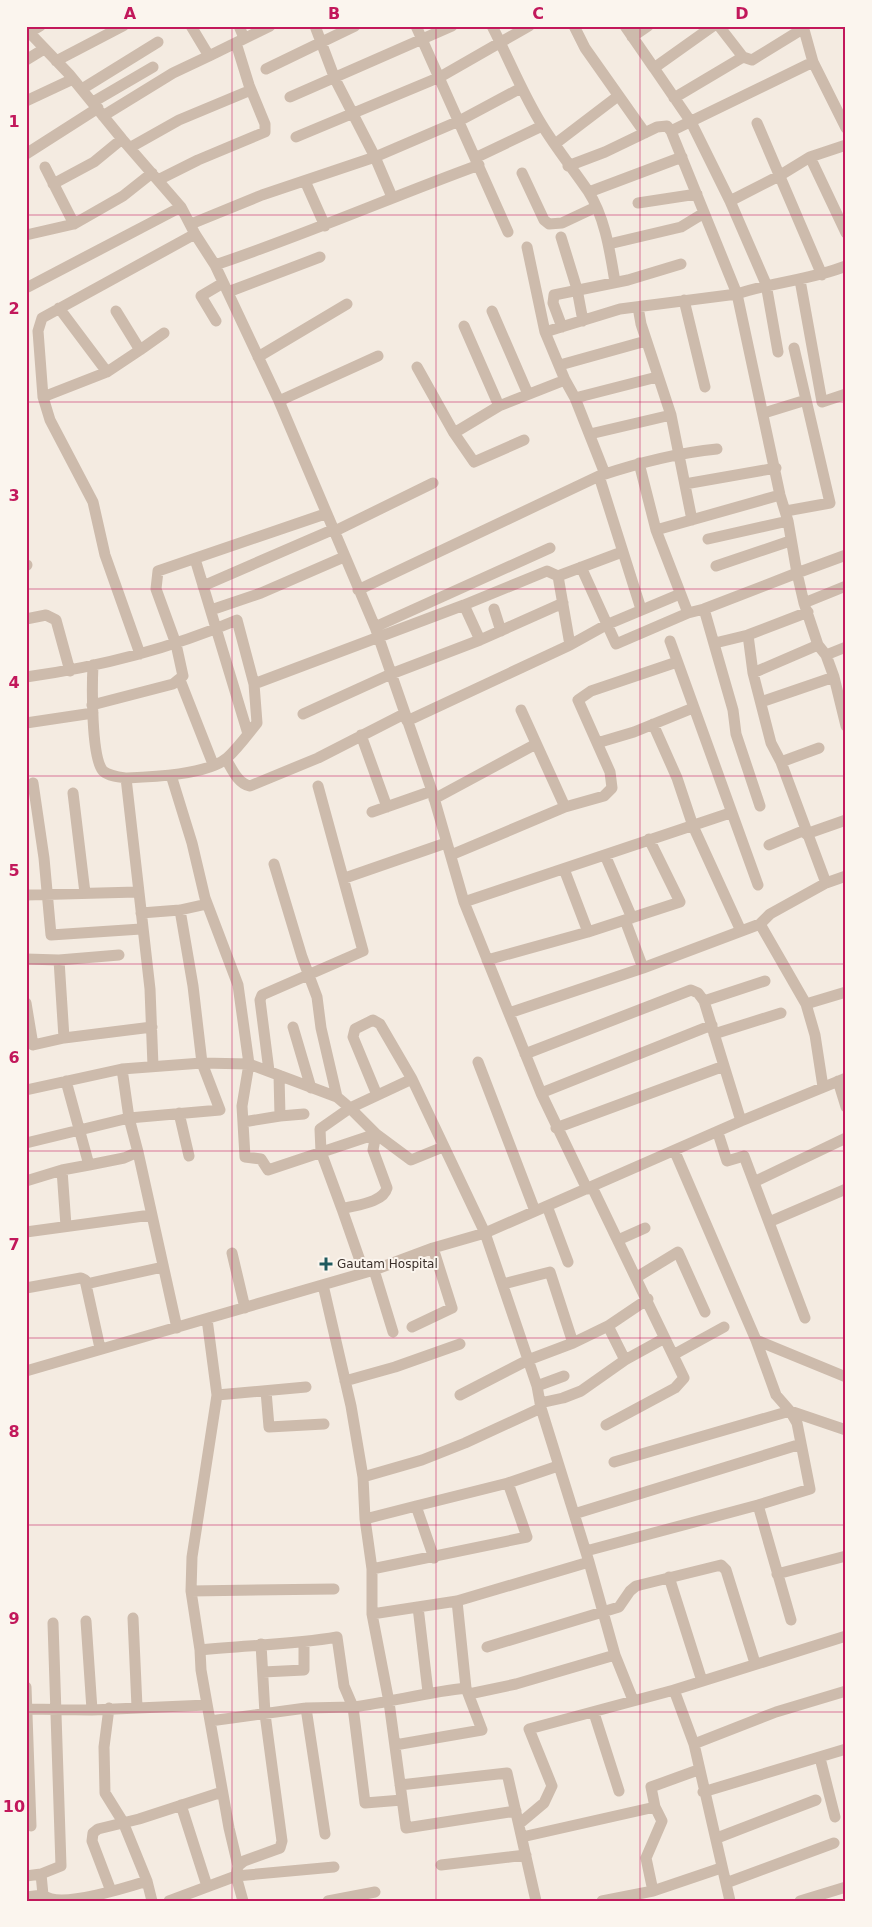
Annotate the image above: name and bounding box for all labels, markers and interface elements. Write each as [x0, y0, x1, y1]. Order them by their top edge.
text: A [124, 4, 137, 23]
text: B [328, 4, 340, 23]
text: C [532, 4, 544, 23]
text: D [735, 4, 749, 23]
text: 1 [8, 112, 20, 131]
text: 2 [8, 299, 20, 318]
text: 3 [8, 486, 20, 505]
text: 4 [8, 673, 20, 692]
text: 5 [8, 861, 20, 880]
text: 6 [8, 1048, 20, 1067]
text: 7 [8, 1235, 20, 1254]
marker: Gautam Hospital [319, 1257, 333, 1271]
place label: Gautam Hospital [337, 1257, 438, 1271]
text: 8 [8, 1422, 20, 1441]
text: 9 [8, 1609, 20, 1628]
text: 10 [3, 1797, 25, 1816]

